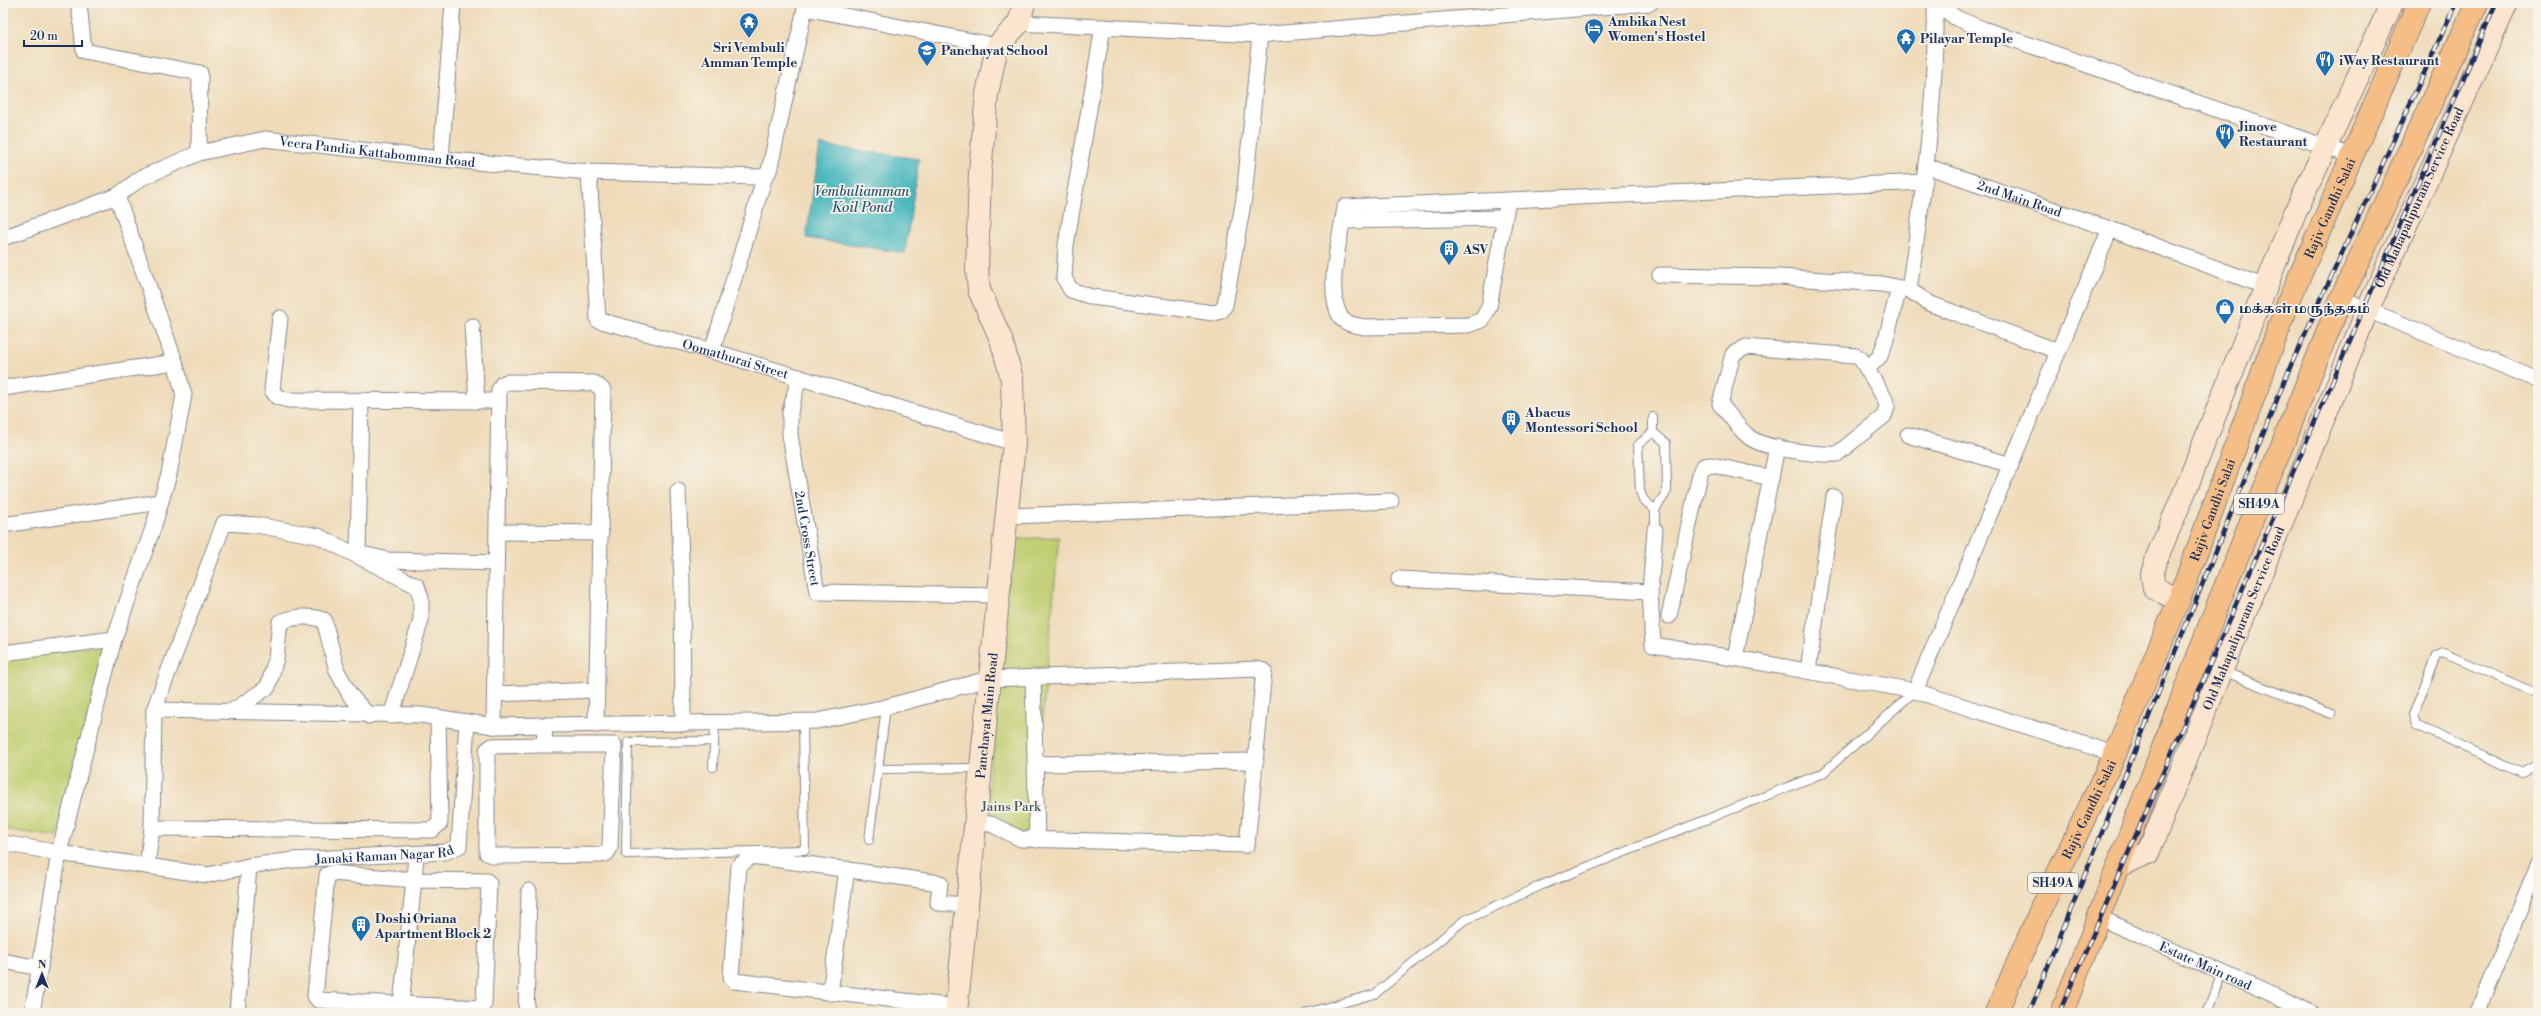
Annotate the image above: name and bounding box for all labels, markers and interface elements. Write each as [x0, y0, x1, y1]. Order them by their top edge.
temple icon: Sri Vembuli Amman Temple [738, 11, 760, 39]
place label: Ambika Nest Women's Hostel [1607, 14, 1706, 45]
hotel icon: Ambika Nest Women's Hostel [1583, 17, 1605, 45]
scale bar [24, 22, 82, 48]
temple icon: Pilayar Temple [1895, 27, 1917, 55]
text: 20 m [30, 29, 58, 44]
place label: Pilayar Temple [1920, 31, 2013, 47]
school or university icon: Panchayat School [916, 39, 938, 67]
place label: Sri Vembuli Amman Temple [700, 40, 797, 71]
place label: Panchayat School [941, 43, 1049, 59]
restaurant icon: iWay Restaurant [2314, 49, 2336, 77]
place label: iWay Restaurant [2339, 53, 2440, 69]
street label: Old Mahapalipuram Service Road [2371, 104, 2468, 291]
place label: Jinove Restaurant [2237, 119, 2308, 150]
restaurant icon: Jinove Restaurant [2214, 122, 2236, 150]
street label: Veera Pandia Kattabomman Road [277, 134, 476, 171]
street label: Rajiv Gandhi Salai [2301, 155, 2359, 261]
street label: 2nd Main Road [1975, 177, 2064, 221]
water label: Vembuliamman Koil Pond [815, 183, 910, 217]
building icon: ASV [1438, 238, 1460, 266]
place label: ASV [1462, 242, 1488, 258]
shop icon: மக்கள் மருந்தகம் [2214, 297, 2236, 325]
place label: மக்கள் மருந்தகம் [2239, 301, 2370, 317]
street label: Oomathurai Street [680, 336, 790, 383]
place label: Abacus Montessori School [1524, 405, 1639, 436]
building icon: Abacus Montessori School [1500, 408, 1522, 436]
street label: Rajiv Gandhi Salai [2187, 456, 2239, 564]
street label: 2nd Cross Street [791, 490, 823, 588]
road number: SH49A [2234, 494, 2284, 514]
street label: Old Mahapalipuram Service Road [2200, 524, 2288, 713]
street label: Panchayat Main Road [973, 651, 1002, 779]
street label: Rajiv Gandhi Salai [2059, 757, 2120, 862]
park label: Jains Park [980, 799, 1042, 815]
street label: Janaki Raman Nagar Rd [314, 842, 457, 868]
road number: SH49A [2028, 873, 2078, 893]
place label: Doshi Oriana Apartment Block 2 [374, 911, 491, 942]
building icon: Doshi Oriana Apartment Block 2 [350, 914, 372, 942]
street label: Estate Main road [2157, 939, 2254, 994]
north arrow [22, 954, 62, 994]
text: N [38, 958, 47, 972]

